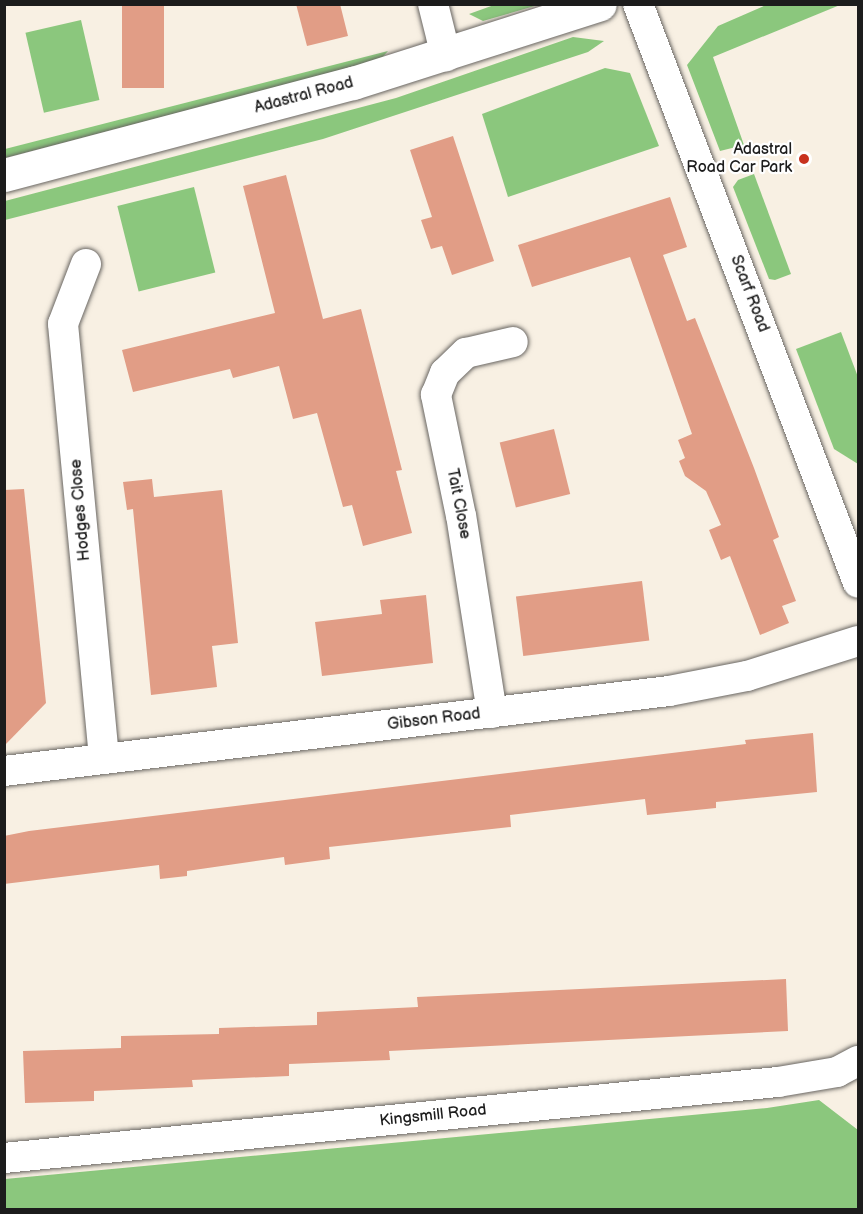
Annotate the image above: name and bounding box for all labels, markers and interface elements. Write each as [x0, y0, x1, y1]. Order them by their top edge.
street label: Adastral Road [252, 74, 356, 118]
place label: Adastral Road Car Park [686, 140, 792, 178]
marker: Adastral Road Car Park [797, 152, 811, 166]
street label: Scarf Road [726, 253, 772, 335]
street label: Hodges Close [67, 458, 95, 562]
street label: Tait Close [442, 467, 474, 541]
street label: Gibson Road [386, 705, 482, 735]
street label: Kingsmill Road [379, 1101, 487, 1131]

